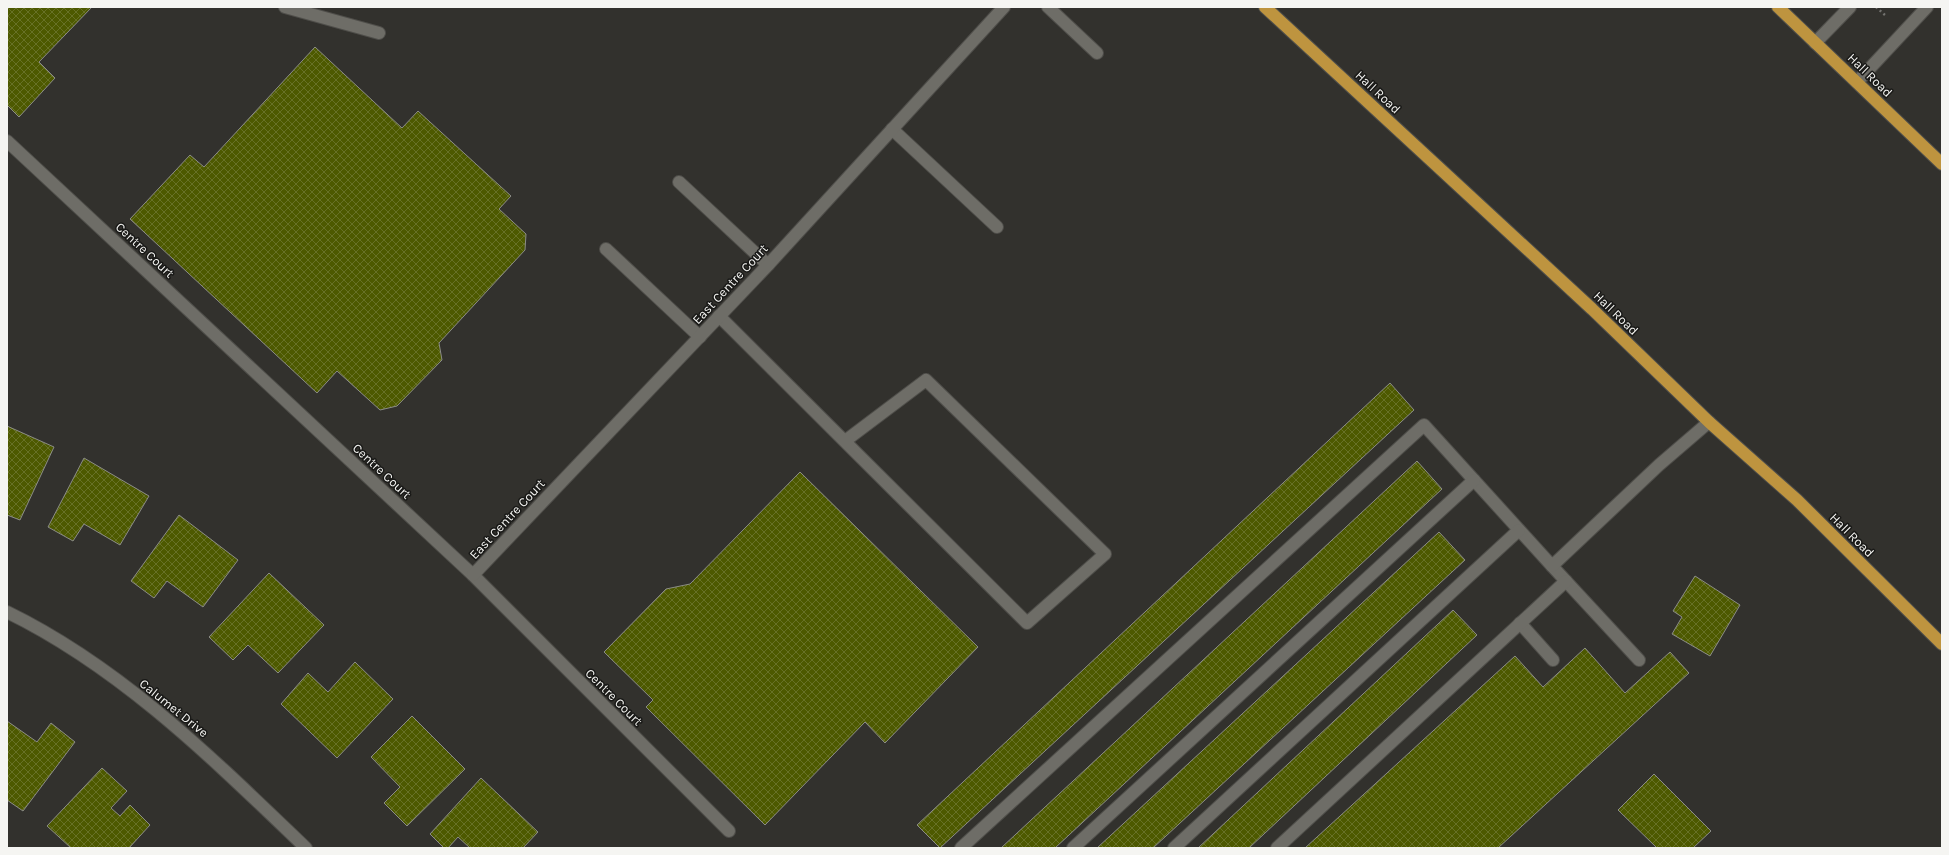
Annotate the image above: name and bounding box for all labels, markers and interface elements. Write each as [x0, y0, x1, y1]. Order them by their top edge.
street label: Hall Road [1845, 50, 1895, 100]
street label: Hall Road [1352, 67, 1404, 117]
street label: Centre Court [113, 219, 177, 281]
street label: East Centre Court [689, 241, 771, 327]
street label: Hall Road [1591, 288, 1641, 338]
street label: Centre Court [350, 440, 414, 502]
street label: East Centre Court [466, 476, 548, 562]
street label: Hall Road [1827, 510, 1877, 560]
street label: Centre Court [582, 665, 646, 729]
street label: Calumet Drive [137, 676, 212, 740]

